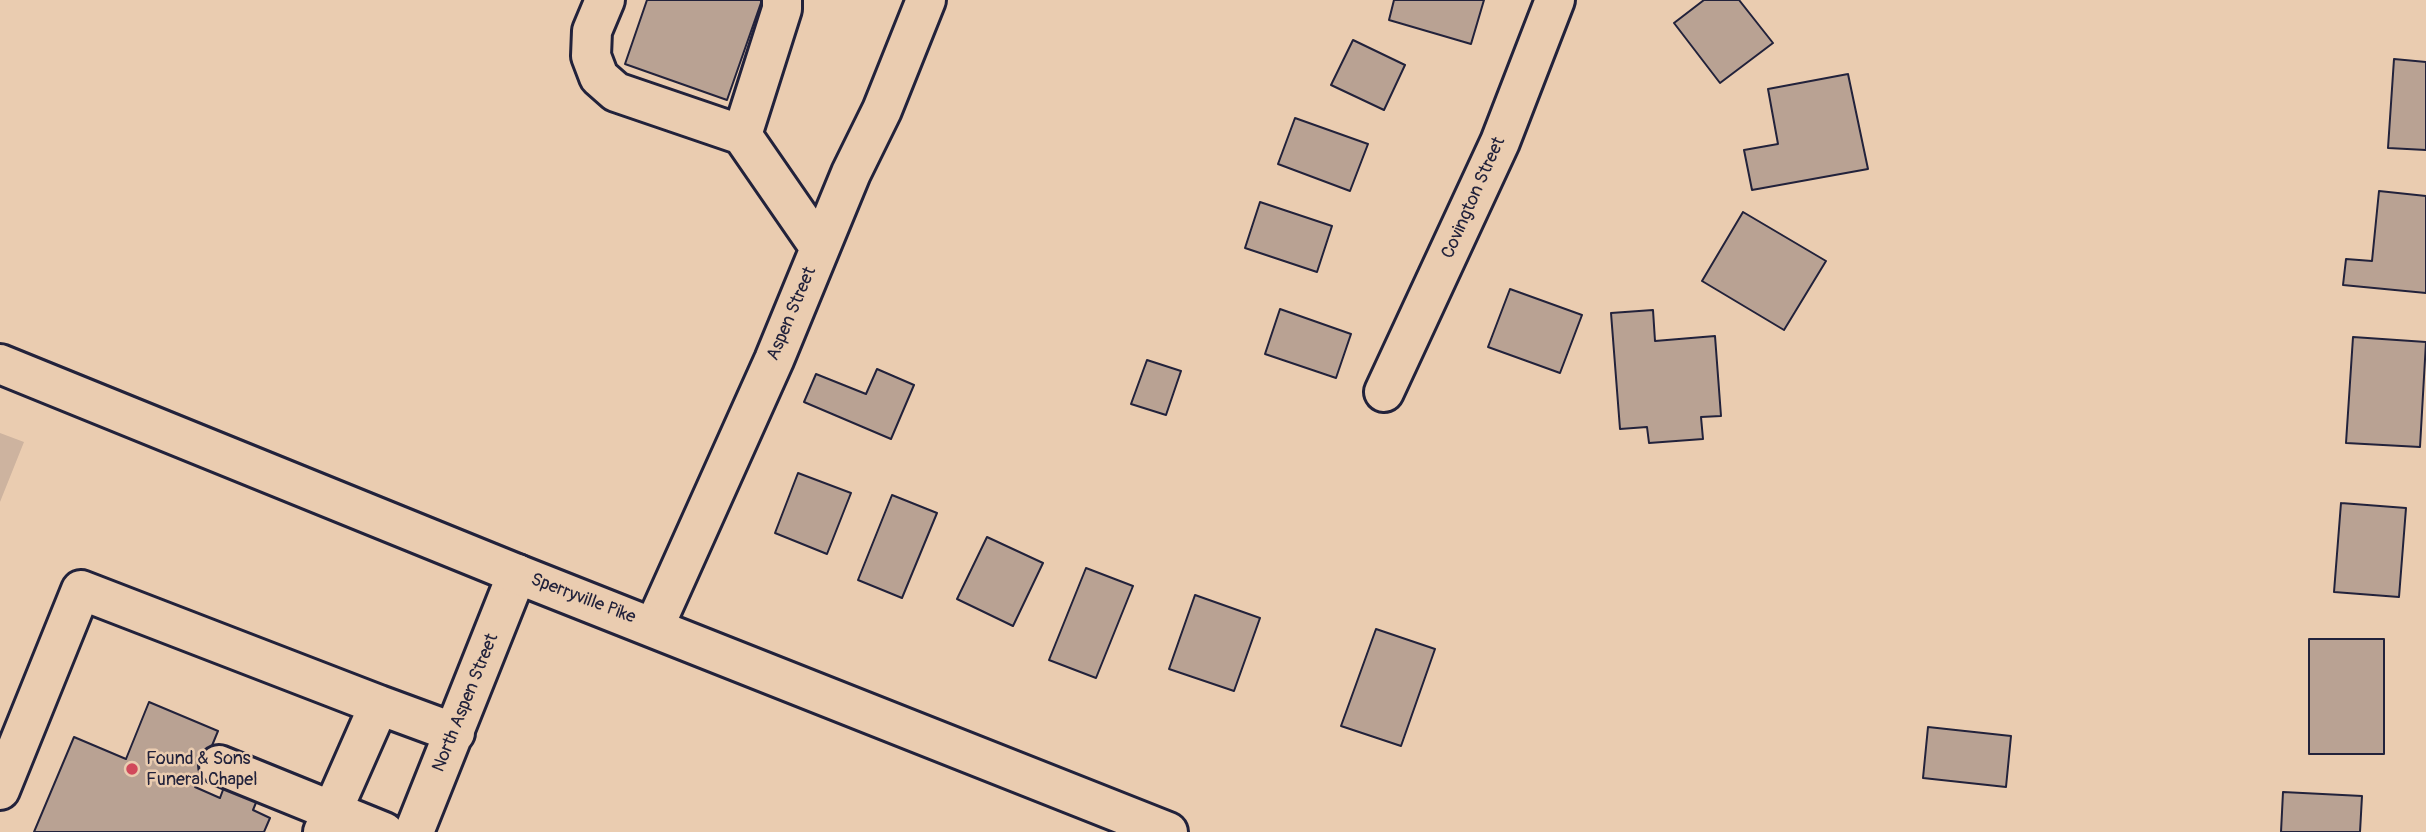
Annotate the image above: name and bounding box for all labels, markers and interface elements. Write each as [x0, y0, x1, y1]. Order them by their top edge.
street label: Covington Street [1438, 134, 1510, 262]
street label: Aspen Street [763, 264, 821, 364]
street label: Sperryville Pike [528, 569, 638, 629]
street label: North Aspen Street [428, 631, 504, 775]
place label: Found & Sons Funeral Chapel [146, 748, 258, 790]
marker: Found & Sons Funeral Chapel [124, 761, 140, 777]

